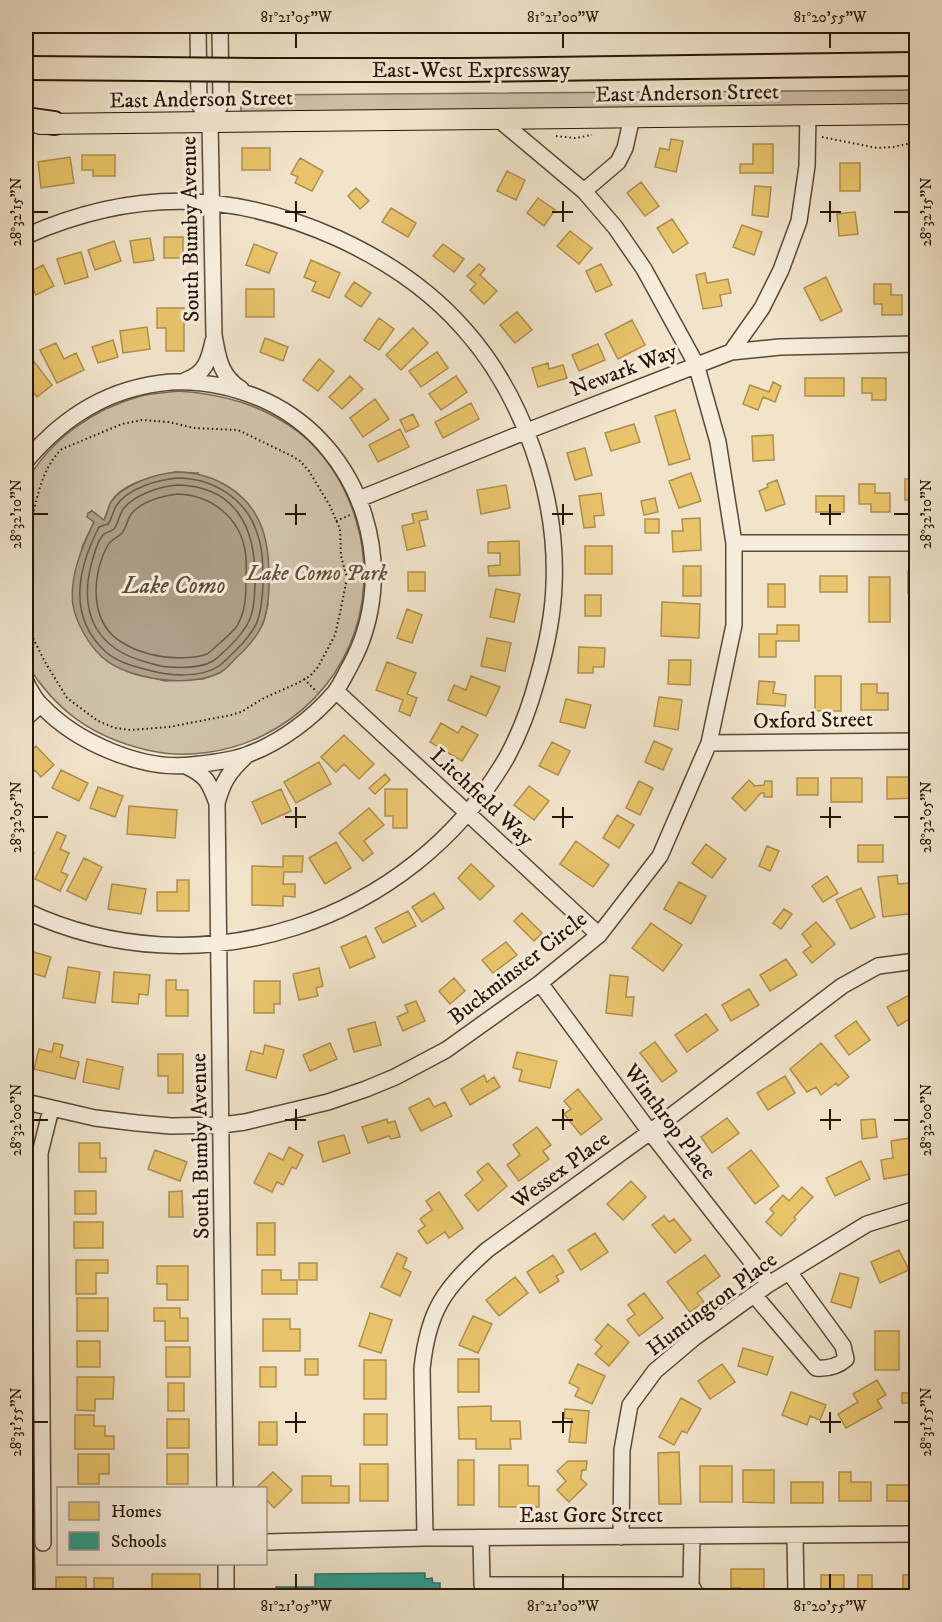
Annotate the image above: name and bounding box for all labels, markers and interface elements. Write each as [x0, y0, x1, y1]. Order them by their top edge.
text: 81°21'05"W [260, 8, 332, 27]
text: 81°21'00"W [527, 8, 599, 27]
text: 81°20'55"W [793, 8, 867, 27]
street label: East-West Expressway [372, 57, 571, 84]
street label: East Anderson Street [595, 78, 779, 109]
street label: East Anderson Street [109, 84, 293, 115]
street label: South Bumby Avenue [175, 136, 206, 322]
text: 28°32'15"N [7, 177, 26, 247]
text: 28°32'15"N [917, 177, 936, 247]
street label: Newark Way [566, 337, 681, 403]
text: 28°32'10"N [7, 479, 26, 549]
text: 28°32'10"N [917, 479, 936, 549]
park label: Lake Como Park [244, 560, 388, 587]
water label: Lake Como [120, 571, 226, 601]
street label: Oxford Street [753, 706, 873, 735]
street label: Litchfield Way [425, 742, 540, 852]
text: 28°32'05"N [7, 781, 26, 853]
text: 28°32'05"N [917, 781, 936, 853]
street label: Buckminster Circle [443, 906, 593, 1031]
street label: South Bumby Avenue [185, 1053, 216, 1239]
street label: Winthrop Place [617, 1058, 722, 1185]
text: 28°32'00"N [7, 1084, 26, 1156]
text: 28°32'00"N [917, 1084, 936, 1156]
street label: Wessex Place [506, 1126, 615, 1215]
street label: Huntington Place [641, 1246, 782, 1362]
text: 28°31'55"N [7, 1387, 26, 1457]
text: 28°31'55"N [917, 1387, 936, 1457]
legend [57, 1487, 267, 1565]
text: Homes [111, 1501, 162, 1523]
street label: East Gore Street [519, 1502, 663, 1529]
text: Schools [111, 1531, 166, 1553]
text: 81°21'05"W [260, 1597, 332, 1616]
text: 81°21'00"W [527, 1597, 599, 1616]
text: 81°20'55"W [793, 1597, 867, 1616]

